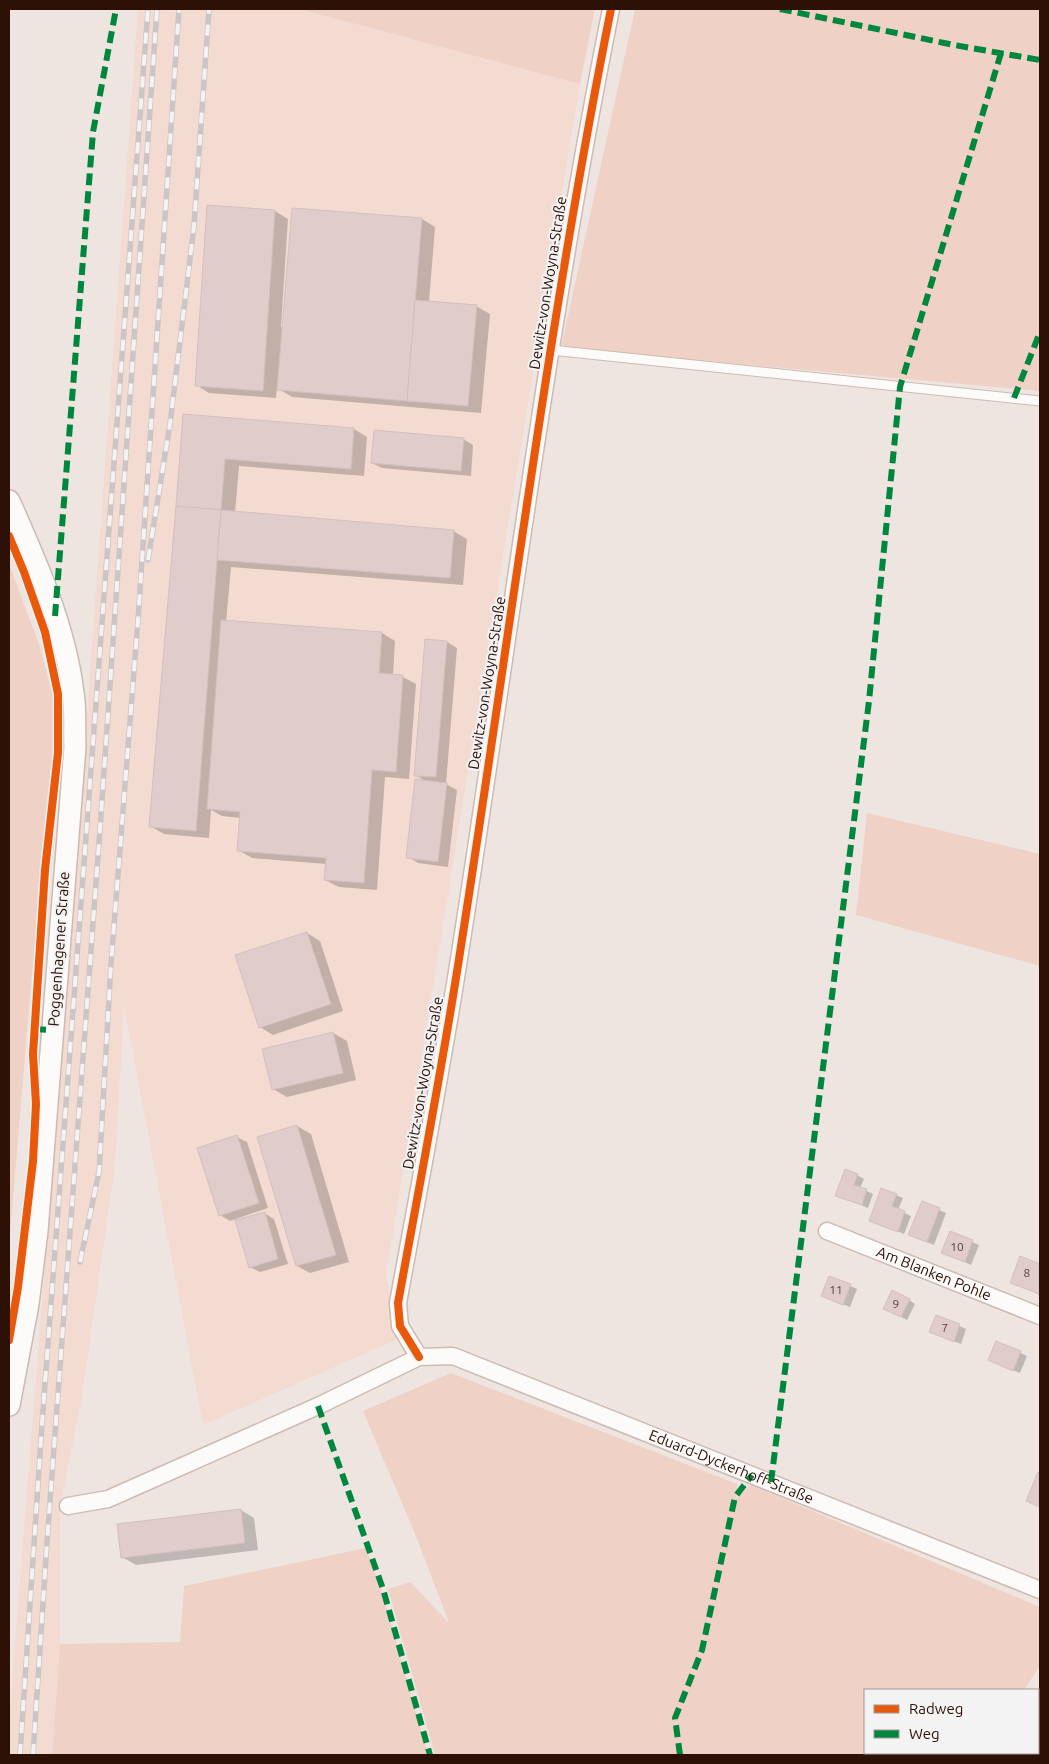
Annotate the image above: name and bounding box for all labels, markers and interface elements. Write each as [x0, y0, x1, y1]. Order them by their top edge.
street label: Dewitz-von-Woyna-Straße [525, 195, 570, 371]
street label: Dewitz-von-Woyna-Straße [464, 595, 509, 771]
street label: Poggenhagener Straße [45, 871, 72, 1027]
street label: Dewitz-von-Woyna-Straße [399, 995, 446, 1171]
house number: 10 [950, 1240, 964, 1253]
street label: Am Blanken Pohle [874, 1243, 994, 1304]
house number: 8 [1024, 1266, 1031, 1279]
house number: 11 [829, 1283, 843, 1296]
house number: 9 [893, 1297, 899, 1310]
house number: 7 [942, 1321, 948, 1334]
street label: Eduard-Dyckerhoff-Straße [647, 1426, 816, 1507]
legend [864, 1689, 1039, 1754]
text: Radweg [909, 1700, 963, 1717]
text: Weg [909, 1725, 940, 1742]

